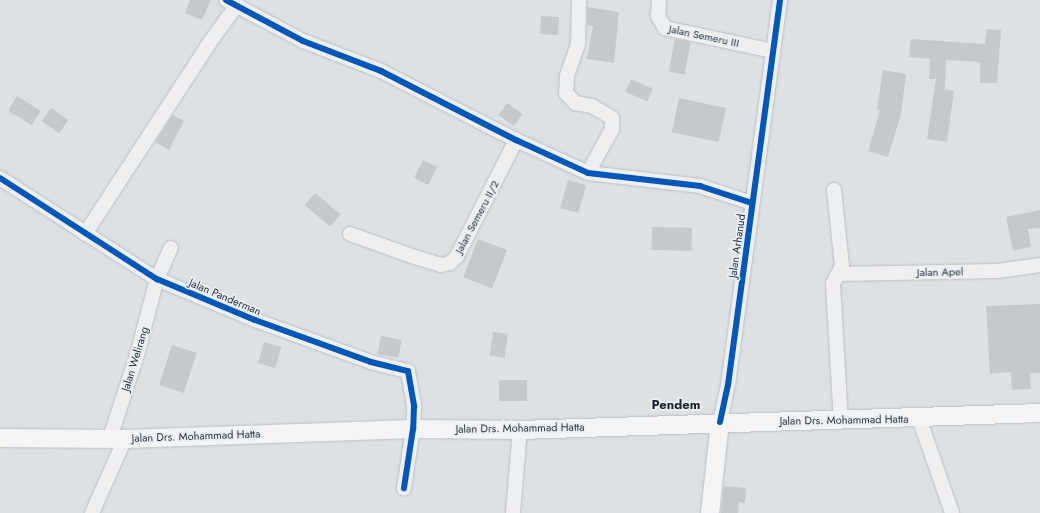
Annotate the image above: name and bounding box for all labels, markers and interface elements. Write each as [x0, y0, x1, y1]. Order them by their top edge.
street label: Jalan Semeru III [668, 22, 740, 50]
street label: Jalan Semeru II/2 [452, 178, 502, 256]
street label: Jalan Arhanud [726, 213, 748, 279]
street label: Jalan Apel [917, 265, 963, 279]
street label: Jalan Panderman [187, 276, 263, 318]
street label: Jalan Welirang [119, 325, 151, 393]
district label: Pendem [652, 397, 700, 413]
street label: Jalan Drs. Mohammad Hatta [779, 412, 909, 428]
street label: Jalan Drs. Mohammad Hatta [455, 420, 585, 436]
street label: Jalan Drs. Mohammad Hatta [131, 427, 261, 445]

